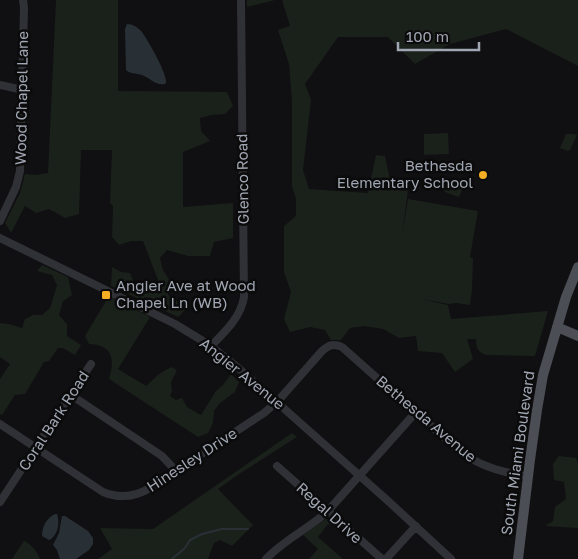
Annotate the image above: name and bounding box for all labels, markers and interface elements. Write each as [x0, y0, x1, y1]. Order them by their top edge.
scale bar [398, 20, 479, 52]
text: 100 m [406, 27, 449, 45]
street label: Wood Chapel Lane [11, 30, 31, 165]
street label: Glenco Road [232, 133, 252, 225]
place label: Bethesda Elementary School [337, 156, 473, 191]
marker: Bethesda Elementary School [477, 169, 489, 181]
place label: Angier Ave at Wood Chapel Ln (WB) [116, 276, 256, 311]
marker: Angier Ave at Wood Chapel Ln (WB) [100, 289, 112, 301]
street label: Angier Avenue [197, 334, 289, 413]
street label: Coral Bark Road [14, 367, 92, 474]
street label: South Miami Boulevard [497, 370, 537, 536]
street label: Bethesda Avenue [373, 371, 481, 466]
street label: Hinesley Drive [143, 423, 240, 495]
street label: Regal Drive [293, 478, 366, 547]

